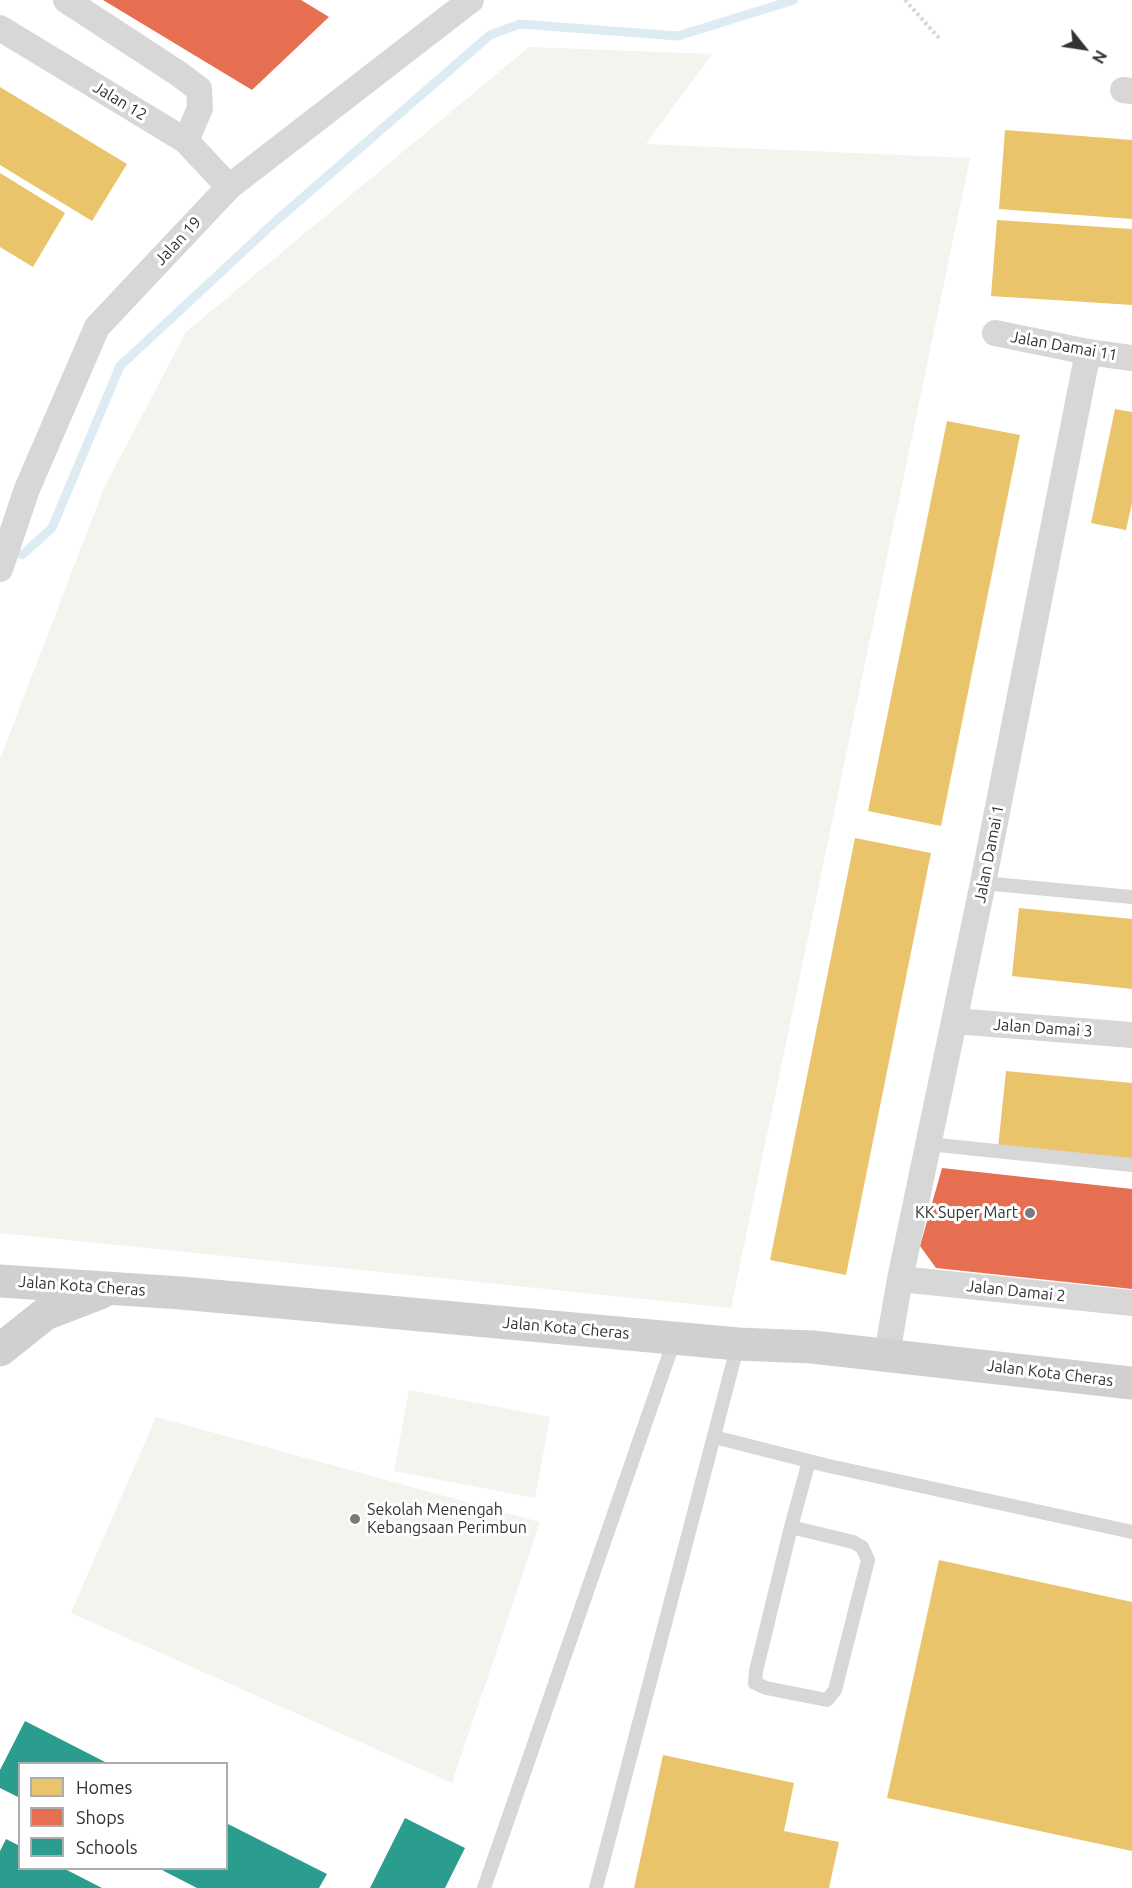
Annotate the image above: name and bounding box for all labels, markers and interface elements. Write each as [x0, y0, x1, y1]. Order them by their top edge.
north arrow [1054, 18, 1114, 78]
text: N [1089, 47, 1110, 67]
street label: Jalan 12 [90, 77, 150, 125]
street label: Jalan 19 [151, 213, 205, 269]
street label: Jalan Damai 11 [1009, 327, 1119, 365]
street label: Jalan Damai 1 [970, 803, 1008, 905]
street label: Jalan Damai 3 [993, 1015, 1093, 1041]
place label: KK Super Mart [915, 1203, 1018, 1223]
marker: KK Super Mart [1023, 1206, 1037, 1220]
street label: Jalan Kota Cheras [18, 1272, 146, 1300]
street label: Jalan Damai 2 [966, 1276, 1066, 1306]
street label: Jalan Kota Cheras [502, 1313, 630, 1343]
street label: Jalan Kota Cheras [986, 1356, 1114, 1390]
place label: Sekolah Menengah Kebangsaan Perimbun [367, 1500, 527, 1538]
marker: Sekolah Menengah Kebangsaan Perimbun [348, 1512, 362, 1526]
legend [18, 1762, 228, 1870]
text: Homes [76, 1777, 132, 1797]
text: Shops [76, 1807, 125, 1827]
text: Schools [76, 1837, 138, 1857]

